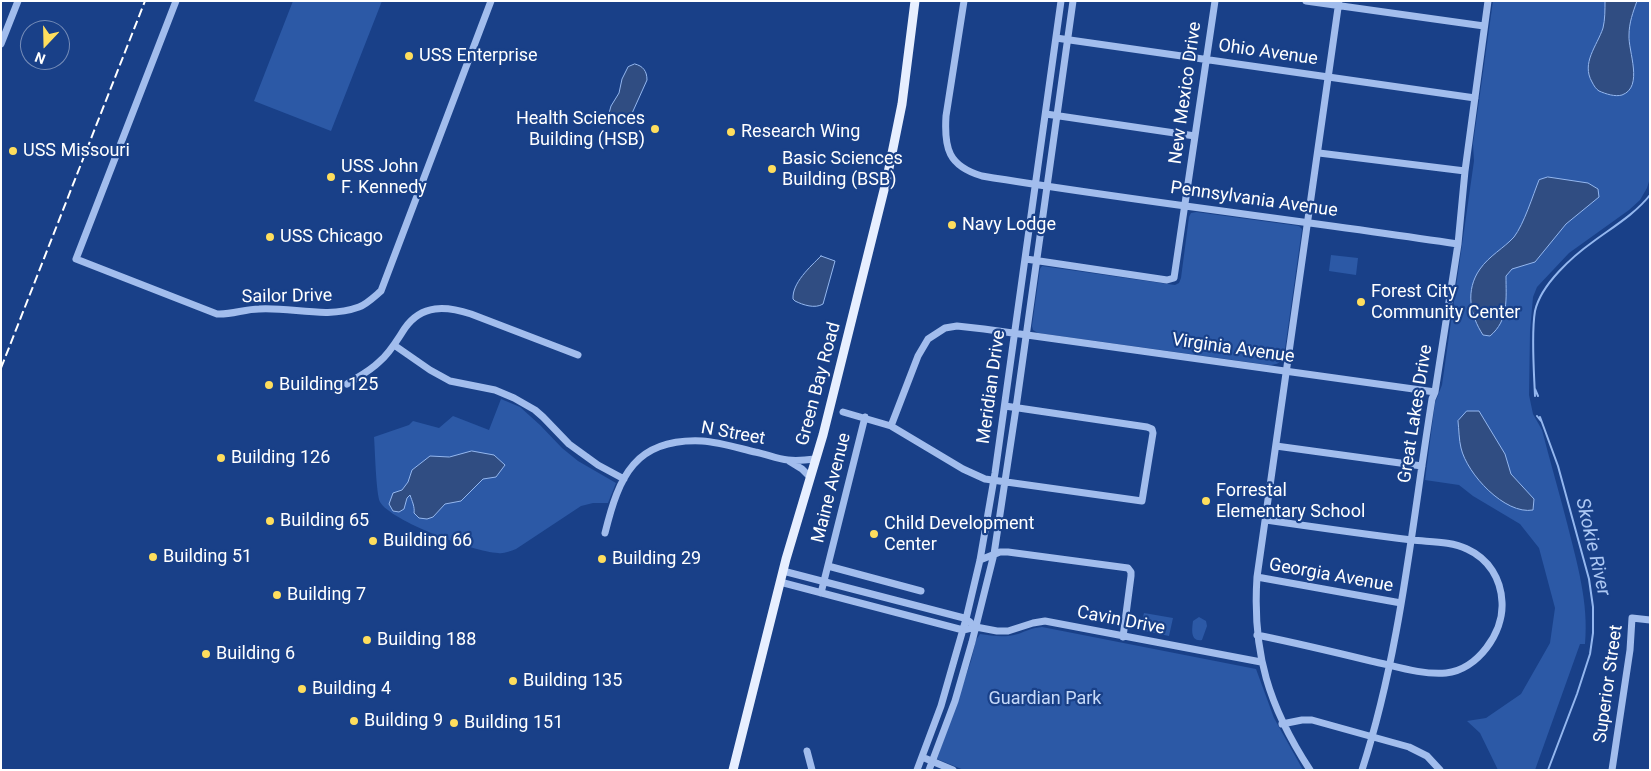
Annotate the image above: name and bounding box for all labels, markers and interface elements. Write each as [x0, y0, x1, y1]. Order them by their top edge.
north arrow [20, 20, 70, 70]
street label: New Mexico Drive [1165, 20, 1207, 166]
street label: Ohio Avenue [1217, 35, 1319, 71]
place label: USS Enterprise [419, 45, 538, 67]
text: N [33, 49, 47, 67]
marker: USS Enterprise [403, 50, 415, 62]
place label: Health Sciences Building (HSB) [516, 108, 645, 150]
place label: Research Wing [741, 121, 860, 143]
marker: Health Sciences Building (HSB) [649, 123, 661, 135]
marker: Research Wing [725, 126, 737, 138]
place label: USS Missouri [23, 140, 130, 162]
marker: USS Missouri [7, 145, 19, 157]
place label: Basic Sciences Building (BSB) [782, 148, 903, 190]
place label: USS John F. Kennedy [341, 156, 427, 198]
marker: Basic Sciences Building (BSB) [766, 163, 778, 175]
marker: USS John F. Kennedy [325, 171, 337, 183]
street label: Pennsylvania Avenue [1169, 178, 1339, 222]
place label: Navy Lodge [962, 214, 1056, 236]
marker: Navy Lodge [946, 219, 958, 231]
place label: USS Chicago [280, 226, 383, 248]
marker: USS Chicago [264, 231, 276, 243]
place label: Forest City Community Center [1371, 281, 1520, 324]
street label: Sailor Drive [242, 285, 332, 309]
marker: Forest City Community Center [1355, 296, 1367, 308]
street label: Green Bay Road [792, 320, 846, 448]
street label: Meridian Drive [973, 329, 1011, 445]
street label: Virginia Avenue [1170, 330, 1296, 368]
street label: Great Lakes Drive [1394, 343, 1438, 485]
place label: Building 125 [279, 374, 378, 396]
marker: Building 125 [263, 379, 275, 391]
street label: N Street [699, 418, 767, 450]
street label: Maine Avenue [808, 431, 856, 545]
place label: Building 126 [231, 447, 330, 469]
marker: Building 126 [215, 452, 227, 464]
place label: Forrestal Elementary School [1216, 480, 1365, 522]
marker: Forrestal Elementary School [1200, 495, 1212, 507]
water label: Skokie River [1570, 496, 1614, 598]
place label: Building 65 [280, 510, 369, 532]
place label: Child Development Center [884, 513, 1034, 556]
marker: Building 65 [264, 515, 276, 527]
marker: Child Development Center [868, 528, 880, 540]
place label: Building 66 [383, 530, 472, 552]
marker: Building 66 [367, 535, 379, 547]
place label: Building 51 [163, 546, 252, 568]
place label: Building 29 [612, 548, 701, 570]
marker: Building 51 [147, 551, 159, 563]
marker: Building 29 [596, 553, 608, 565]
street label: Georgia Avenue [1267, 554, 1395, 598]
place label: Building 7 [287, 584, 366, 606]
marker: Building 7 [271, 589, 283, 601]
street label: Cavin Drive [1075, 602, 1167, 640]
street label: Superior Street [1590, 624, 1628, 744]
place label: Building 188 [377, 629, 476, 651]
marker: Building 188 [361, 634, 373, 646]
place label: Building 6 [216, 643, 295, 665]
marker: Building 6 [200, 648, 212, 660]
place label: Building 135 [523, 670, 622, 692]
marker: Building 135 [507, 675, 519, 687]
place label: Building 4 [312, 678, 391, 700]
marker: Building 4 [296, 683, 308, 695]
park label: Guardian Park [989, 688, 1101, 710]
place label: Building 9 [364, 710, 443, 732]
place label: Building 151 [464, 712, 563, 734]
marker: Building 9 [348, 715, 360, 727]
marker: Building 151 [448, 717, 460, 729]

